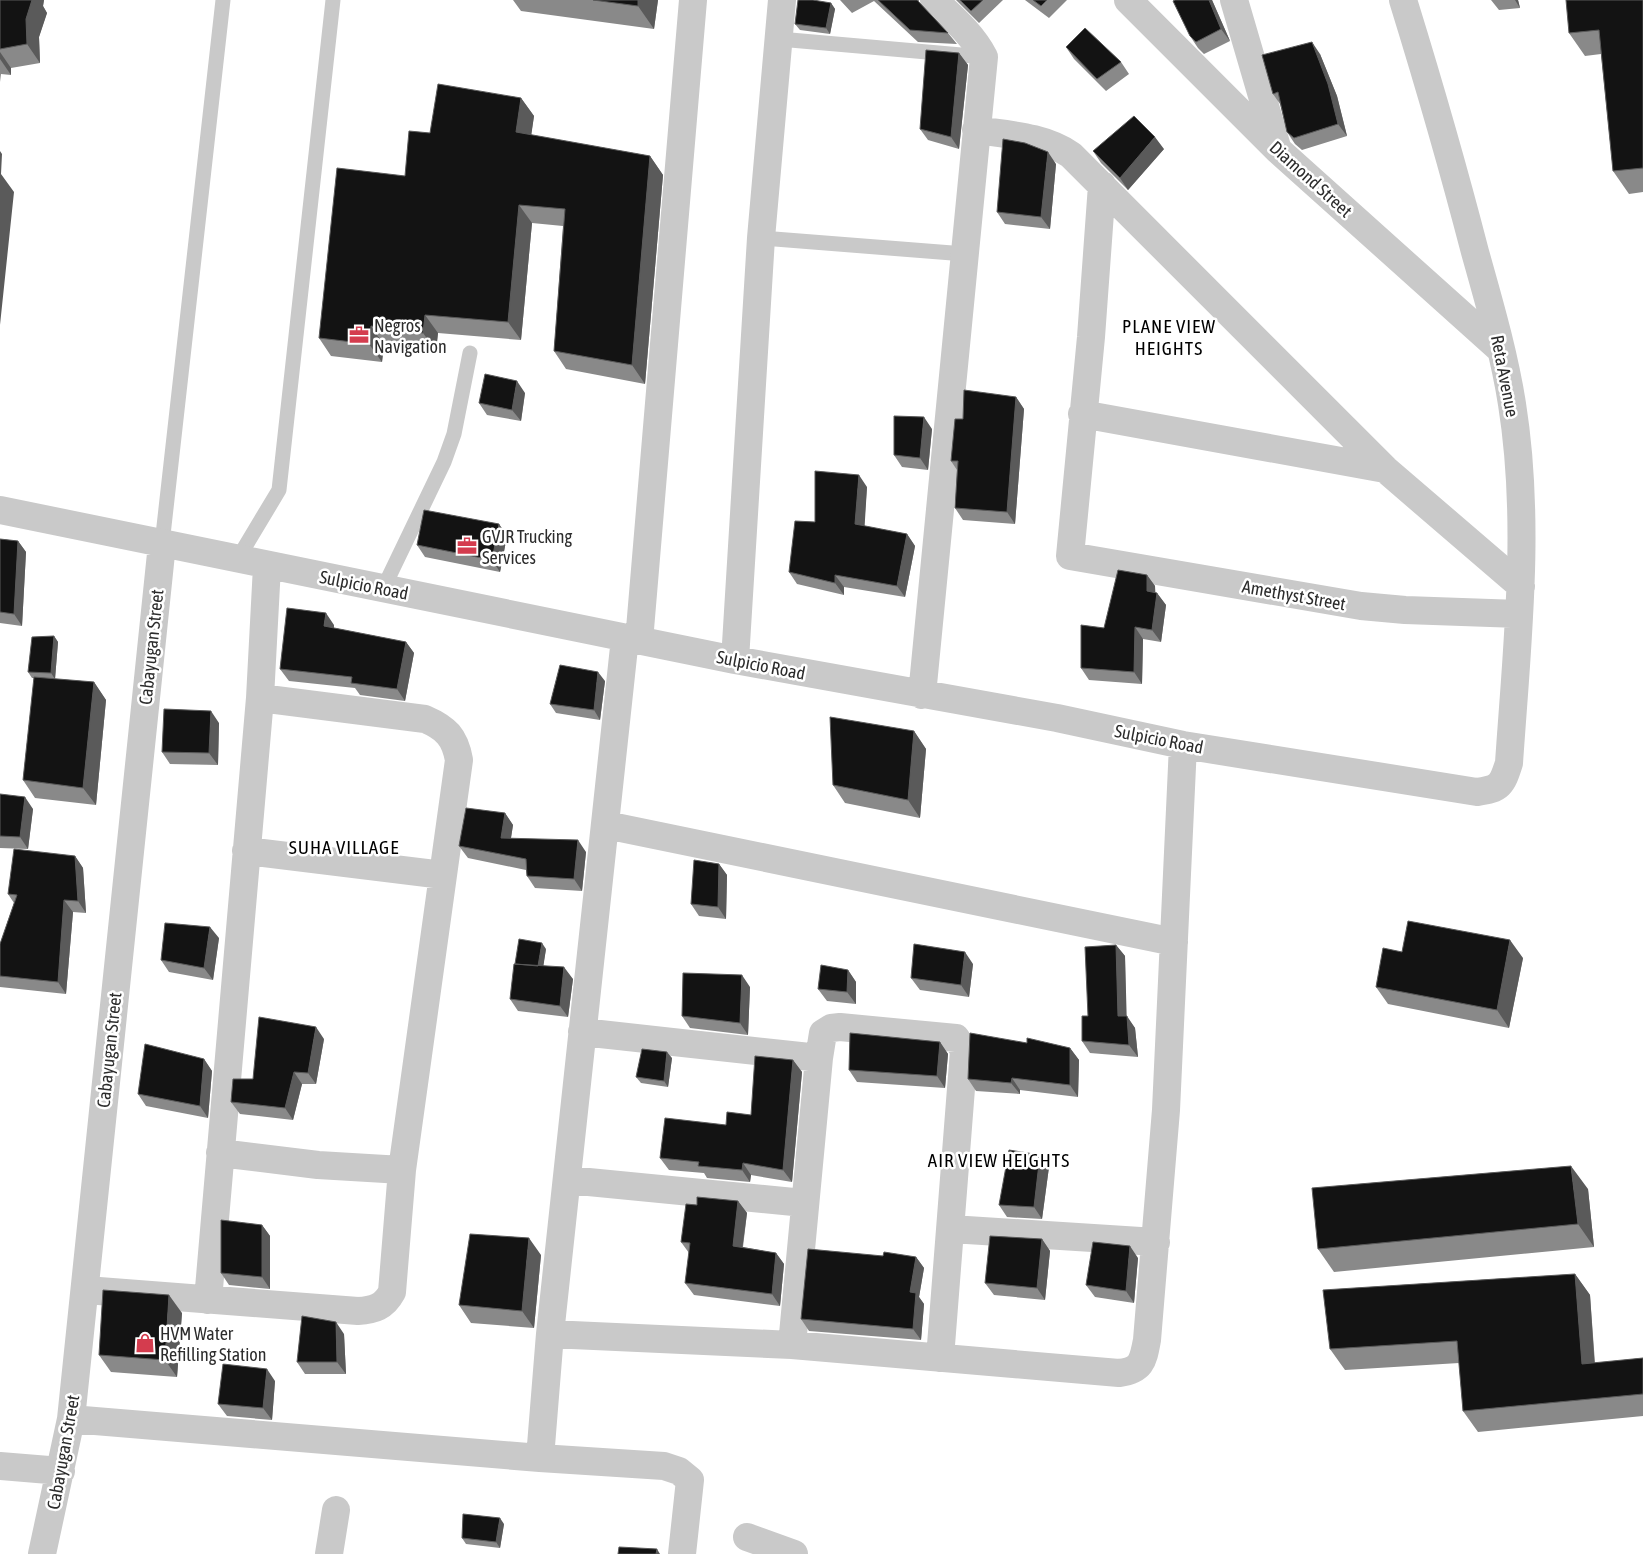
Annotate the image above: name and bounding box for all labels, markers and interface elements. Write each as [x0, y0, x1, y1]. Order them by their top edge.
street label: Diamond Street [1266, 137, 1356, 221]
place label: Negros Navigation [374, 315, 447, 357]
district label: PLANE VIEW HEIGHTS [1122, 315, 1216, 359]
office icon: Negros Navigation [348, 324, 370, 346]
street label: Reta Avenue [1487, 333, 1523, 419]
place label: GVJR Trucking Services [482, 526, 572, 568]
office icon: GVJR Trucking Services [456, 535, 478, 557]
street label: Sulpicio Road [318, 566, 410, 604]
street label: Amethyst Street [1241, 576, 1347, 614]
street label: Cabayugan Street [134, 588, 168, 706]
street label: Sulpicio Road [715, 646, 807, 684]
street label: Sulpicio Road [1113, 720, 1205, 758]
district label: SUHA VILLAGE [289, 836, 399, 858]
street label: Cabayugan Street [92, 991, 126, 1109]
district label: AIR VIEW HEIGHTS [928, 1149, 1070, 1171]
place label: HVM Water Refilling Station [160, 1323, 267, 1365]
shop icon: HVM Water Refilling Station [134, 1332, 156, 1354]
street label: Cabayugan Street [43, 1393, 83, 1511]

